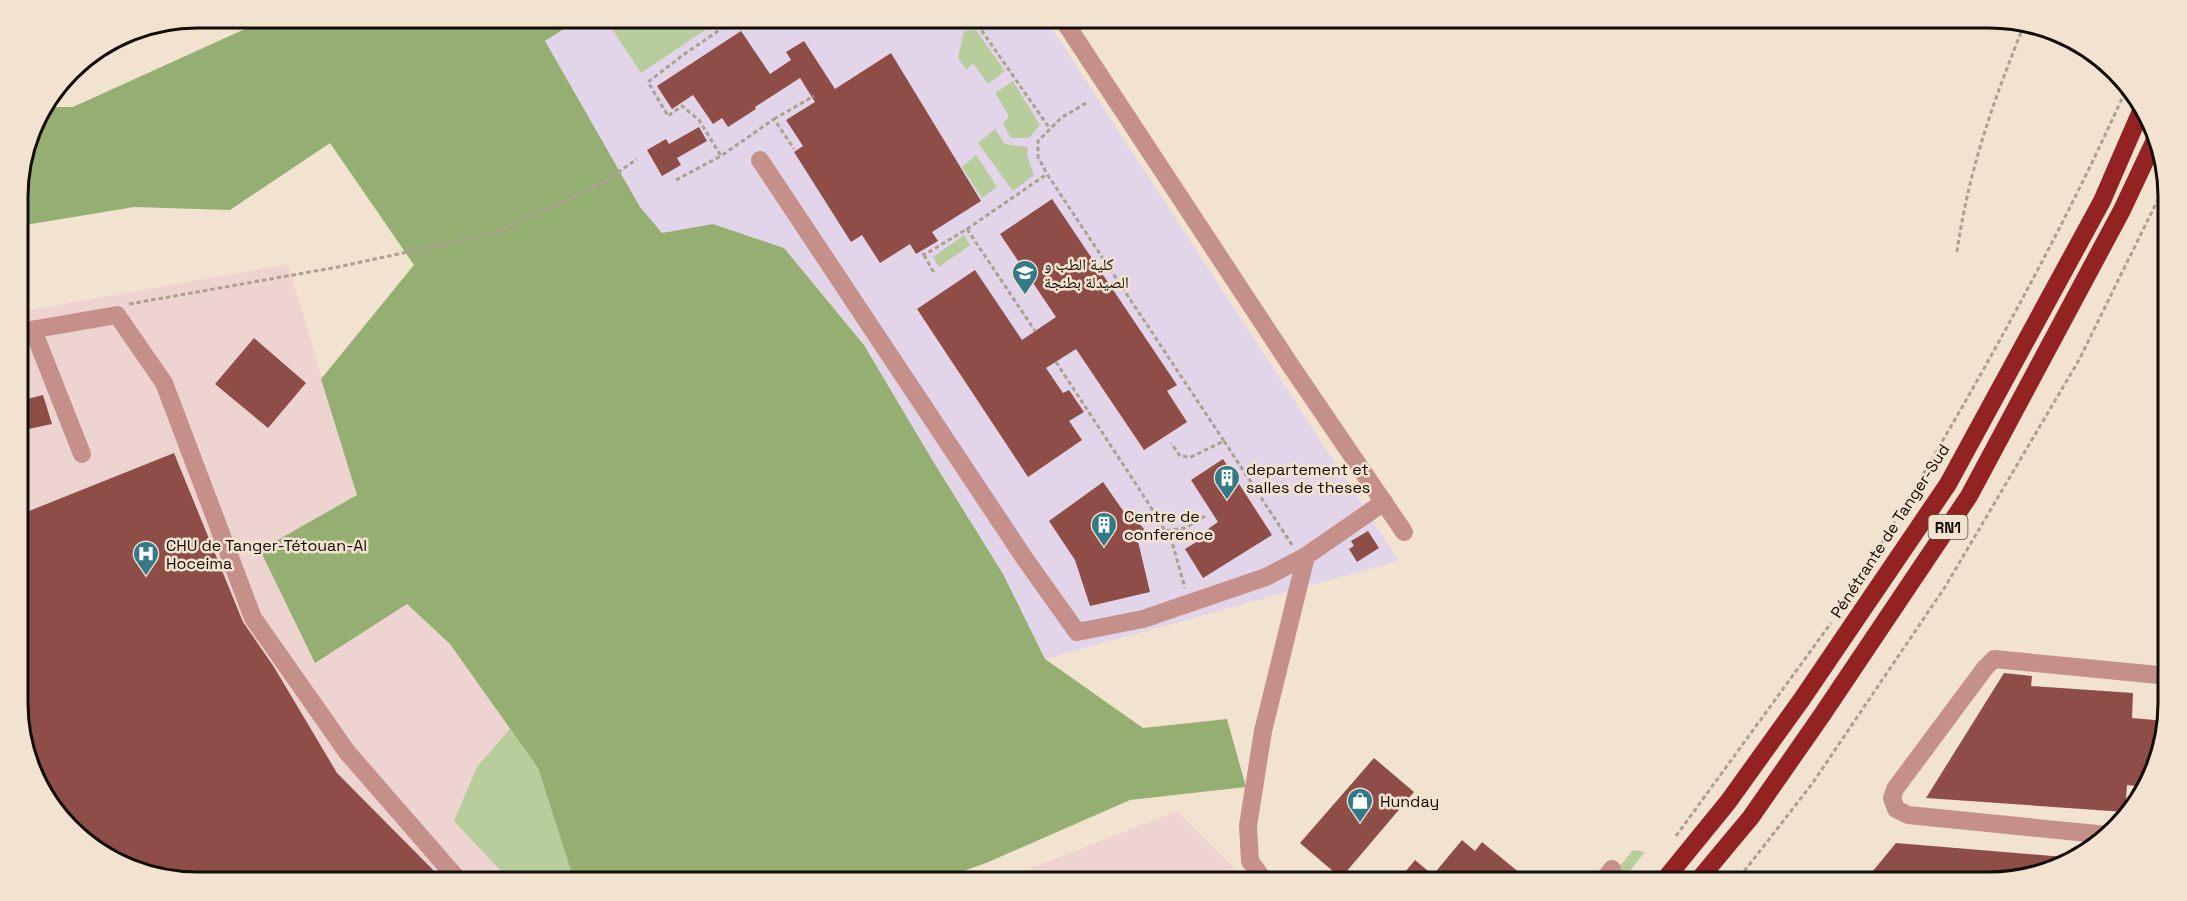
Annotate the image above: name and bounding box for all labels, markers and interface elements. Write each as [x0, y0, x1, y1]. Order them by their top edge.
place label: كلية الطب و الصيدلة بطنجة [1044, 254, 1129, 293]
school or university icon: كلية الطب و الصيدلة بطنجة [1010, 258, 1040, 296]
street label: Pénétrante de Tanger-Sud [1826, 440, 1954, 622]
place label: departement et salles de theses [1246, 459, 1370, 498]
building icon: departement et salles de theses [1212, 463, 1242, 501]
place label: Centre de conference [1124, 506, 1213, 545]
building icon: Centre de conference [1089, 510, 1119, 548]
road number: RN1 [1928, 515, 1968, 539]
place label: CHU de Tanger-Tétouan-Al Hoceima [166, 535, 367, 574]
hospital icon: CHU de Tanger-Tétouan-Al Hoceima [131, 539, 161, 577]
shop icon: Hunday [1345, 786, 1375, 824]
place label: Hunday [1380, 791, 1439, 812]

